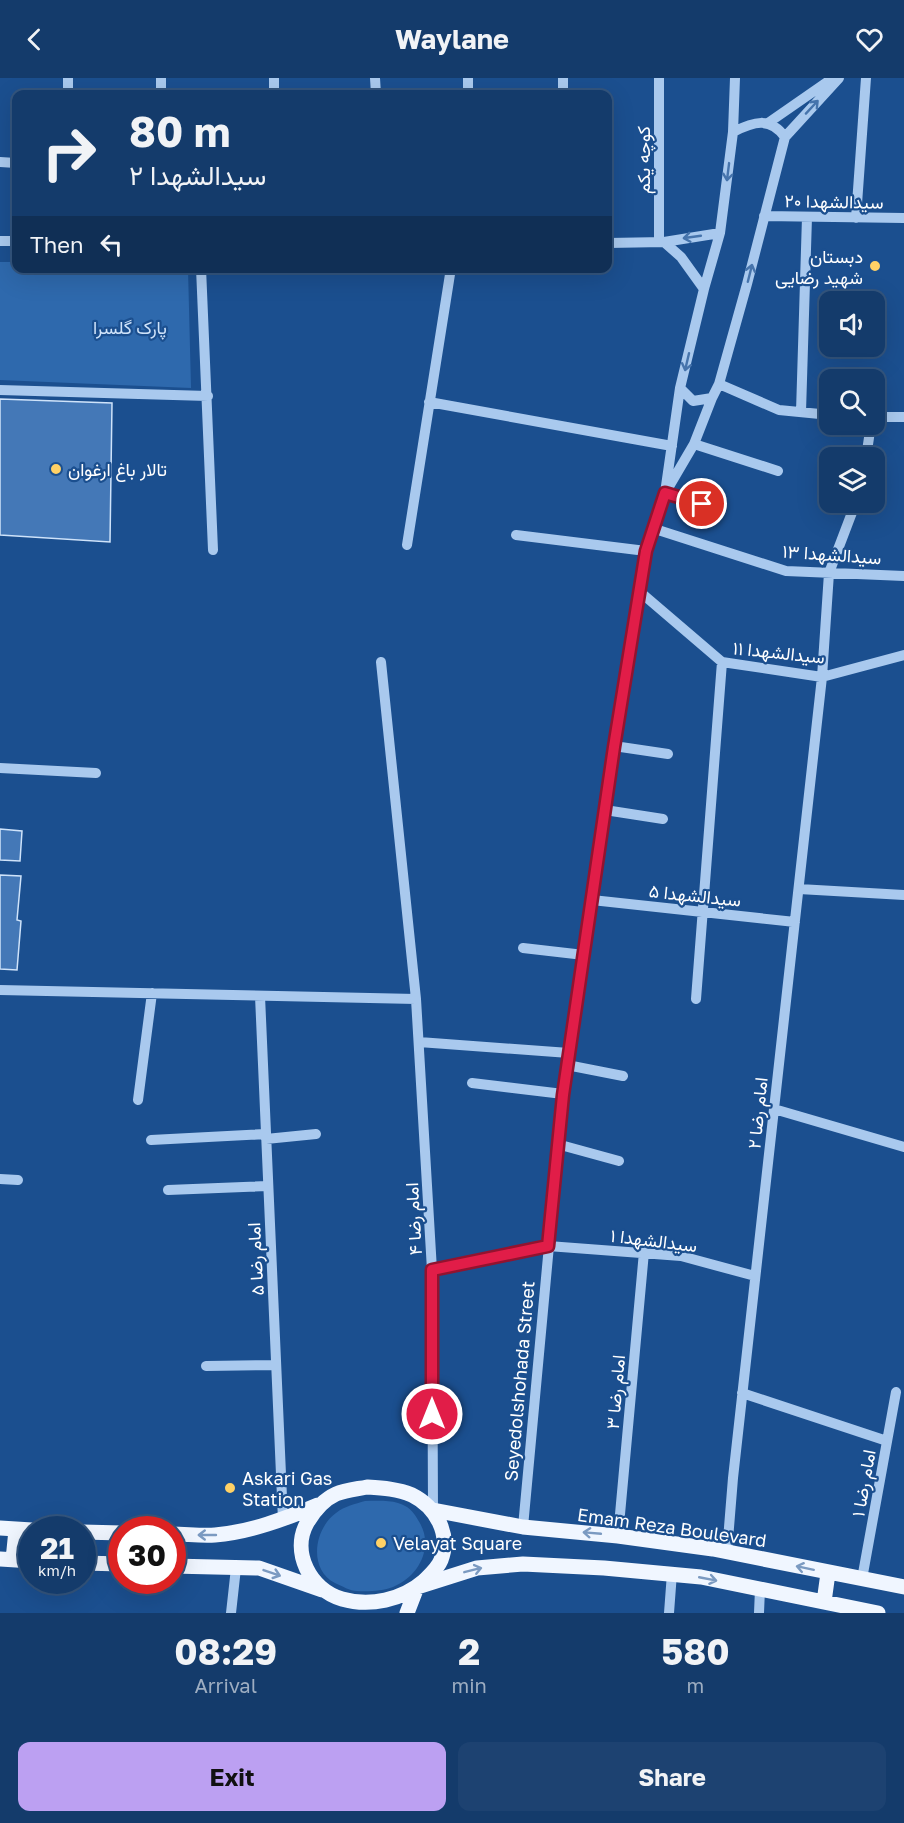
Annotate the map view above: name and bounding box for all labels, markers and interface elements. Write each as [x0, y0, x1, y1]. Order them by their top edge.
icon: back [18, 23, 51, 56]
text: Waylane [395, 23, 509, 55]
icon: heart [853, 23, 886, 56]
one-way arrow [805, 100, 819, 115]
text: 80 m [129, 106, 230, 156]
icon: right [30, 114, 108, 192]
street label: کوچه یکم [632, 126, 656, 194]
text: سیدالشهدا ۲ [129, 159, 266, 191]
one-way arrow [722, 161, 733, 181]
street label: سیدالشهدا ۲۰ [784, 189, 884, 214]
icon: left [95, 228, 128, 261]
text: Then [30, 231, 83, 258]
one-way arrow [683, 232, 702, 243]
place label: دبستان شهید رضایی [775, 245, 863, 289]
marker: دبستان شهید رضایی [868, 259, 882, 273]
one-way arrow [745, 263, 757, 282]
map controls [819, 291, 885, 513]
button: sound [819, 291, 885, 357]
park label: پارک گلسرا [93, 316, 167, 340]
one-way arrow [680, 352, 692, 371]
button: search [819, 369, 885, 435]
button: layers [819, 447, 885, 513]
place label: تالار باغ ارغوان [68, 458, 167, 482]
marker: تالار باغ ارغوان [49, 462, 63, 476]
pin [676, 478, 727, 529]
icon: arrive [685, 487, 718, 520]
street label: سیدالشهدا ۱۳ [782, 540, 882, 569]
street label: سیدالشهدا ۱۱ [732, 636, 826, 669]
street label: سیدالشهدا ۵ [648, 879, 742, 912]
street label: امام رضا ۲ [742, 1076, 774, 1150]
street label: امام رضا ۴ [400, 1182, 428, 1256]
street label: امام رضا ۵ [242, 1222, 270, 1296]
street label: سیدالشهدا ۱ [609, 1224, 699, 1257]
street label: Seyedolshohada Street [499, 1280, 539, 1482]
street label: امام رضا ۳ [601, 1354, 631, 1430]
position arrow [400, 1382, 464, 1446]
street label: امام رضا ۱ [846, 1448, 882, 1519]
place label: Askari Gas Station [242, 1467, 332, 1510]
marker: Askari Gas Station [223, 1481, 237, 1495]
street label: Emam Reza Boulevard [576, 1503, 768, 1551]
speed limit sign: 30 [108, 1516, 186, 1594]
one-way arrow [583, 1527, 603, 1538]
one-way arrow [197, 1529, 217, 1541]
text: 21 [40, 1530, 74, 1566]
place label: Velayat Square [393, 1532, 522, 1554]
marker: Velayat Square [374, 1536, 388, 1550]
text: km/h [38, 1561, 76, 1579]
one-way arrow [796, 1562, 816, 1573]
one-way arrow [463, 1564, 482, 1576]
one-way arrow [262, 1568, 281, 1579]
one-way arrow [698, 1574, 718, 1585]
text: 08:29 [174, 1630, 277, 1673]
text: 2 [458, 1630, 480, 1673]
text: 580 [661, 1630, 730, 1673]
text: Arrival [194, 1673, 257, 1697]
text: min [452, 1673, 487, 1697]
text: m [687, 1673, 704, 1697]
button: Exit [18, 1742, 446, 1811]
button: Share [458, 1742, 886, 1811]

